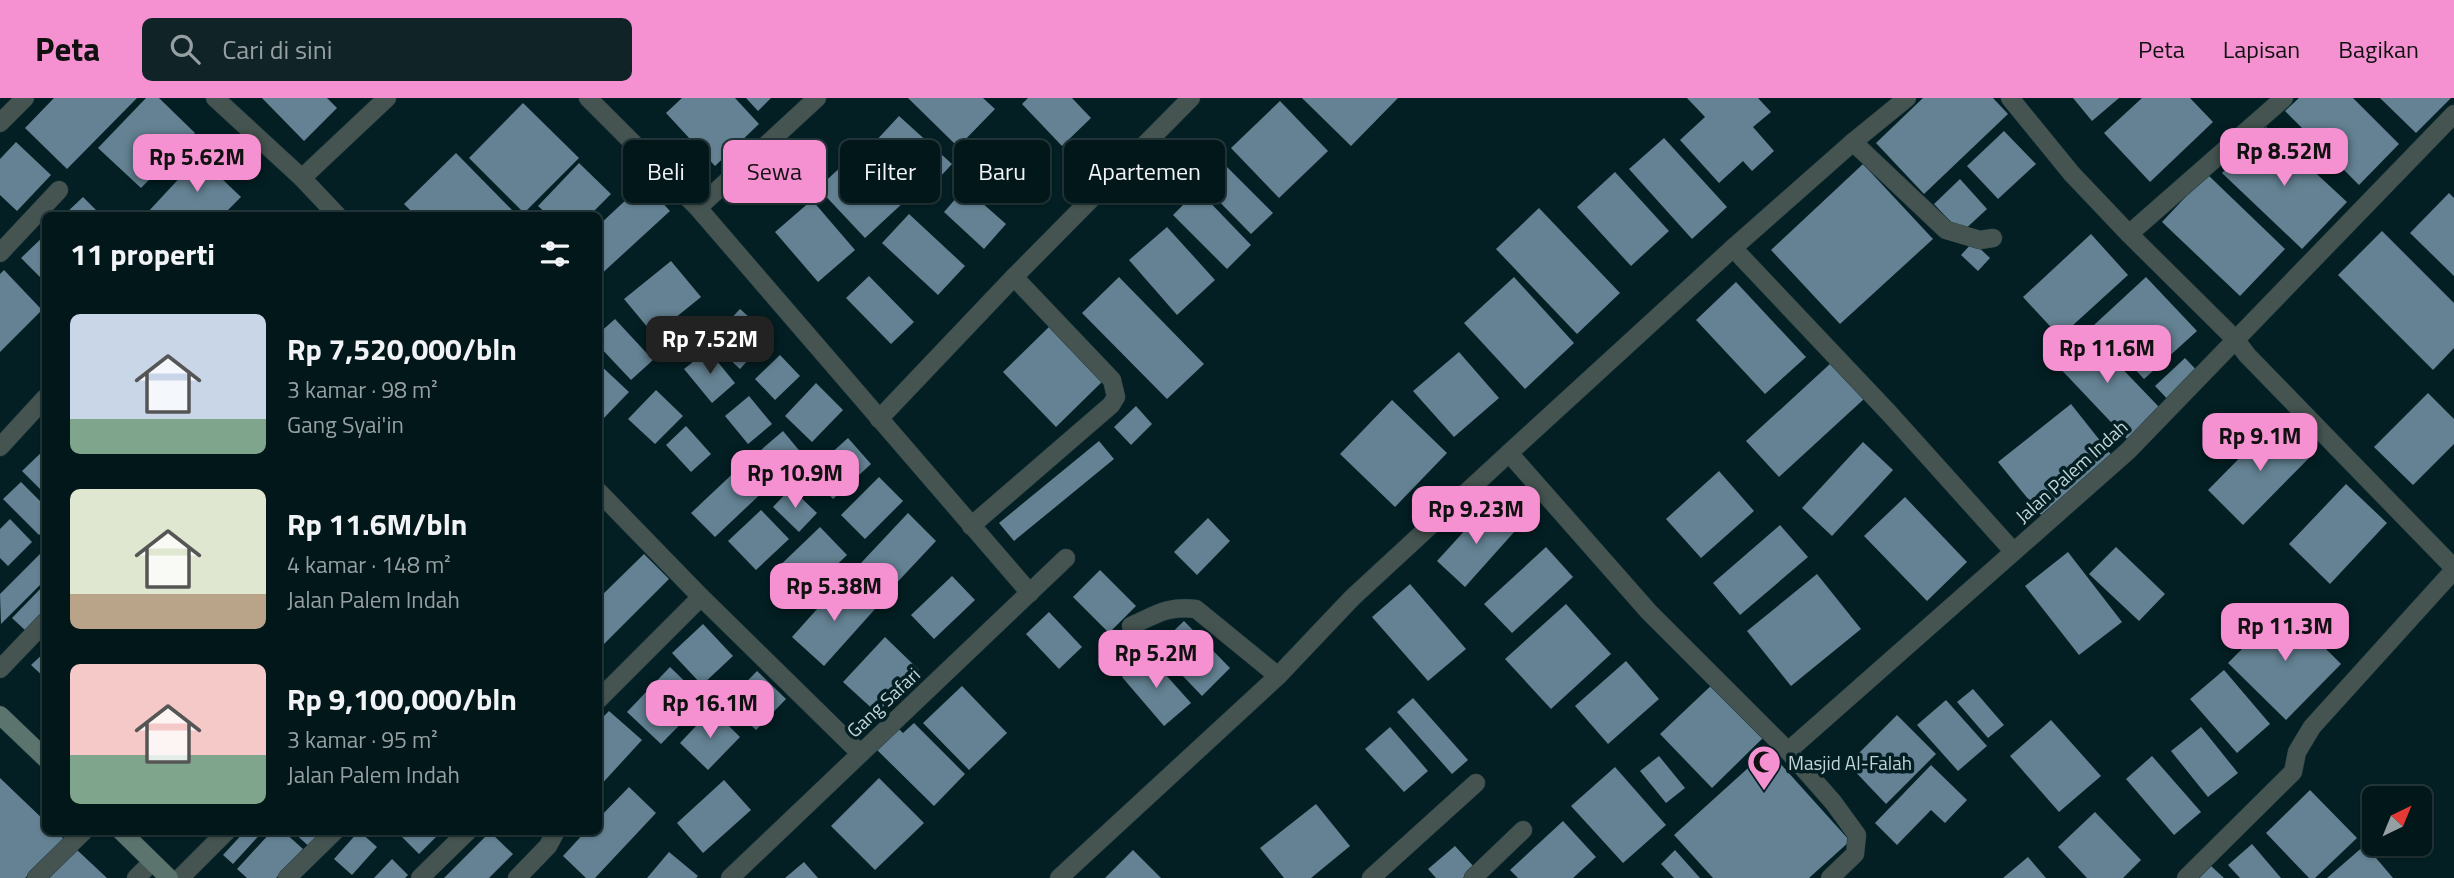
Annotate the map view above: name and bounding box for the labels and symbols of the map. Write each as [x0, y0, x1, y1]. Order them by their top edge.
pin: Rp 8.52M [2212, 129, 2356, 188]
pin: Rp 5.62M [125, 134, 269, 194]
pin: Rp 7.52M [638, 316, 782, 376]
pin: Rp 11.6M [2035, 326, 2179, 385]
street label: Jalan Palem Indah [2008, 412, 2134, 530]
pin: Rp 9.1M [2195, 414, 2325, 473]
pin: Rp 10.9M [723, 450, 867, 510]
pin: Rp 9.23M [1404, 486, 1548, 546]
pin: Rp 5.38M [762, 564, 906, 623]
pin: Rp 11.3M [2213, 603, 2357, 663]
pin: Rp 5.2M [1091, 630, 1221, 690]
street label: Gang Safari [840, 660, 926, 744]
pin: Rp 16.1M [638, 680, 782, 740]
mosque icon: Masjid Al-Falah [1745, 743, 1783, 792]
place label: Masjid Al-Falah [1788, 748, 1912, 777]
north arrow [2362, 786, 2432, 856]

